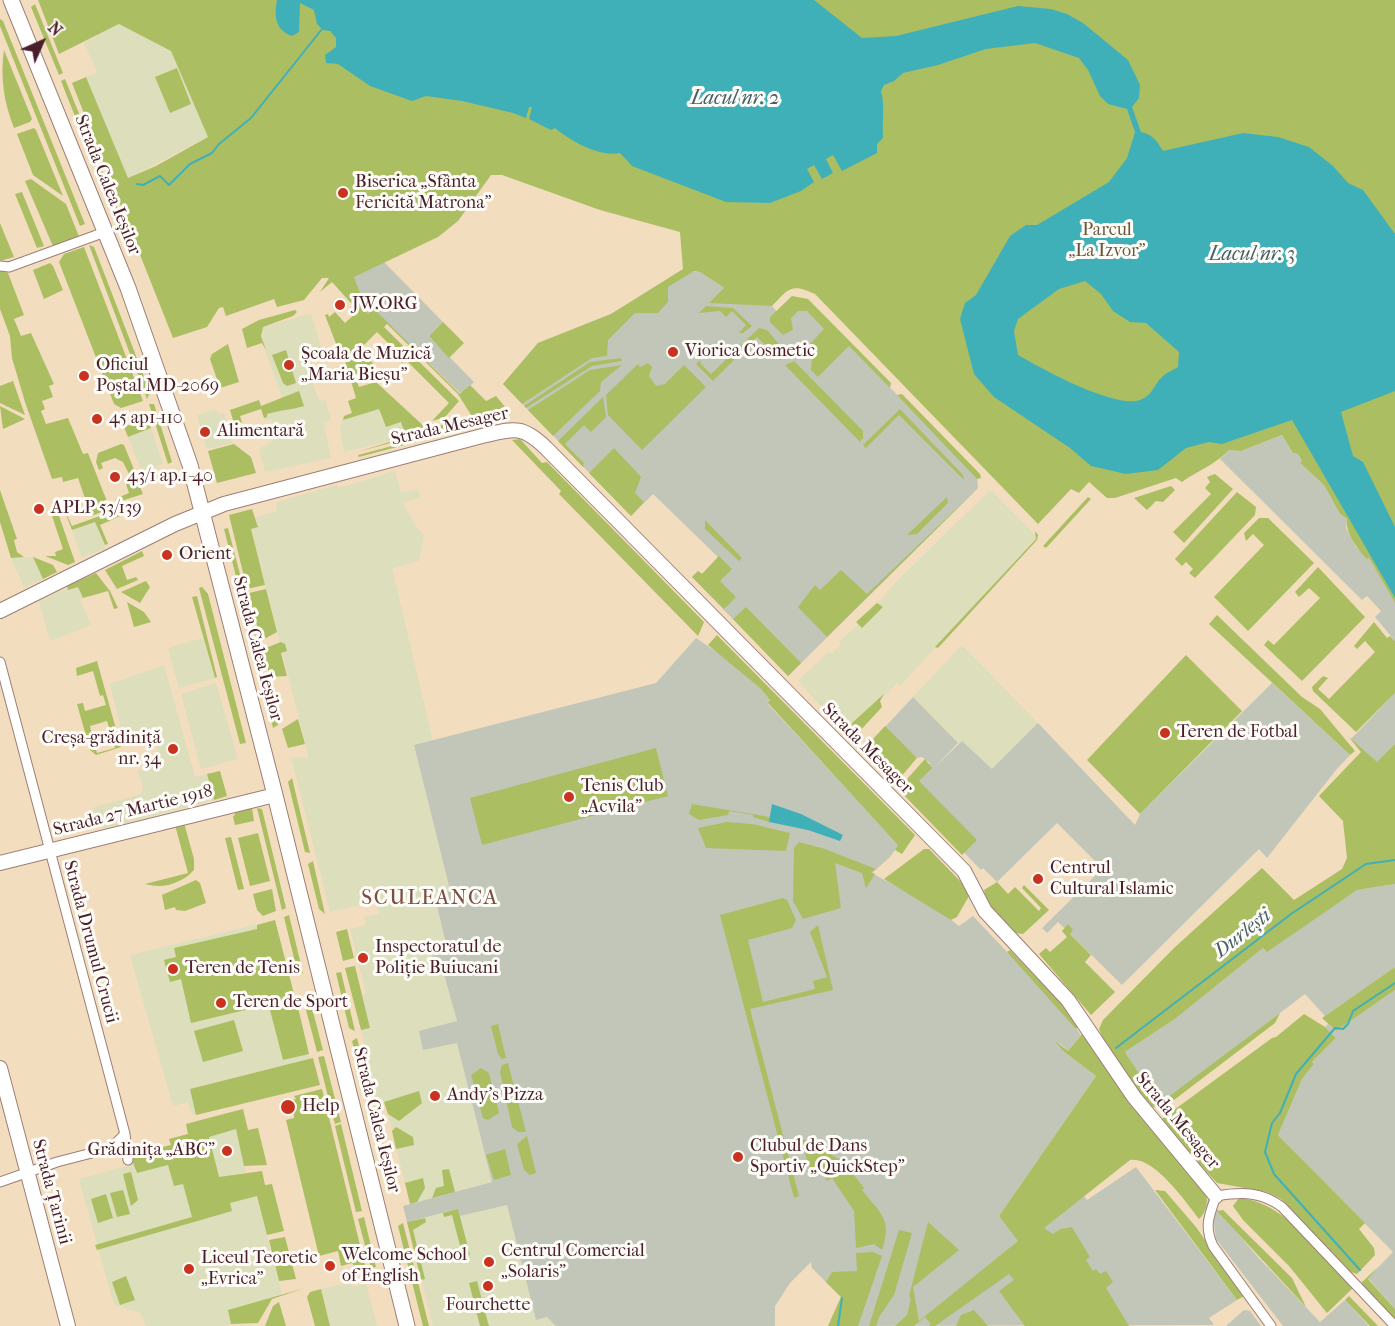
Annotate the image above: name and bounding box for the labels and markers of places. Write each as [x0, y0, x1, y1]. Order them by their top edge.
place label: Biserica „Sfânta Fericită Matrona” [355, 172, 491, 214]
marker: Biserica „Sfânta Fericită Matrona” [336, 186, 350, 200]
place label: JW.ORG [352, 294, 417, 316]
marker: JW.ORG [333, 298, 347, 312]
place label: Viorica Cosmetic [685, 341, 815, 363]
place label: Școala de Muzică „Maria Bieșu” [301, 344, 431, 386]
marker: Viorica Cosmetic [666, 345, 680, 359]
place label: Oficiul Poștal MD-2069 [96, 355, 219, 398]
marker: Școala de Muzică „Maria Bieșu” [282, 358, 296, 372]
marker: Oficiul Poștal MD-2069 [77, 369, 91, 383]
place label: 45 ap1-110 [109, 408, 183, 430]
marker: 45 ap1-110 [90, 412, 104, 426]
place label: Alimentară [217, 421, 304, 443]
marker: Alimentară [198, 425, 212, 439]
place label: 43/1 ap.1-40 [127, 466, 213, 488]
marker: 43/1 ap.1-40 [108, 470, 122, 484]
place label: APLP 53/139 [51, 498, 142, 520]
marker: APLP 53/139 [32, 502, 46, 516]
place label: Orient [179, 544, 232, 566]
marker: Orient [160, 548, 174, 562]
place label: Teren de Fotbal [1177, 722, 1298, 744]
marker: Teren de Fotbal [1158, 726, 1172, 740]
place label: Creșa-grădiniță nr. 34 [42, 728, 161, 771]
marker: Creșa-grădiniță nr. 34 [166, 742, 180, 756]
place label: Tenis Club „Acvila” [581, 776, 663, 818]
marker: Tenis Club „Acvila” [562, 790, 576, 804]
place label: Centrul Cultural Islamic [1050, 858, 1174, 900]
marker: Centrul Cultural Islamic [1031, 872, 1045, 886]
place label: Inspectoratul de Poliție Buiucani [375, 937, 501, 980]
marker: Inspectoratul de Poliție Buiucani [356, 951, 370, 965]
place label: Teren de Tenis [185, 958, 300, 980]
marker: Teren de Tenis [166, 962, 180, 976]
place label: Teren de Sport [233, 992, 348, 1014]
marker: Teren de Sport [214, 996, 228, 1010]
place label: Andy's Pizza [447, 1085, 543, 1107]
marker: Andy's Pizza [428, 1089, 442, 1103]
place label: Help [302, 1096, 340, 1118]
marker: Help [279, 1098, 297, 1116]
place label: Clubul de Dans Sportiv „QuickStep” [750, 1136, 905, 1178]
place label: Grădinița „ABC” [87, 1140, 215, 1162]
marker: Grădinița „ABC” [220, 1144, 234, 1158]
marker: Clubul de Dans Sportiv „QuickStep” [731, 1150, 745, 1164]
place label: Centrul Comercial „Solaris” [501, 1241, 645, 1284]
place label: Welcome School of English [342, 1245, 467, 1288]
place label: Liceul Teoretic „Evrica” [201, 1248, 317, 1290]
marker: Centrul Comercial „Solaris” [482, 1255, 496, 1269]
marker: Welcome School of English [323, 1259, 337, 1273]
marker: Liceul Teoretic „Evrica” [182, 1262, 196, 1276]
marker: Fourchette [481, 1279, 495, 1293]
place label: Fourchette [446, 1295, 530, 1317]

